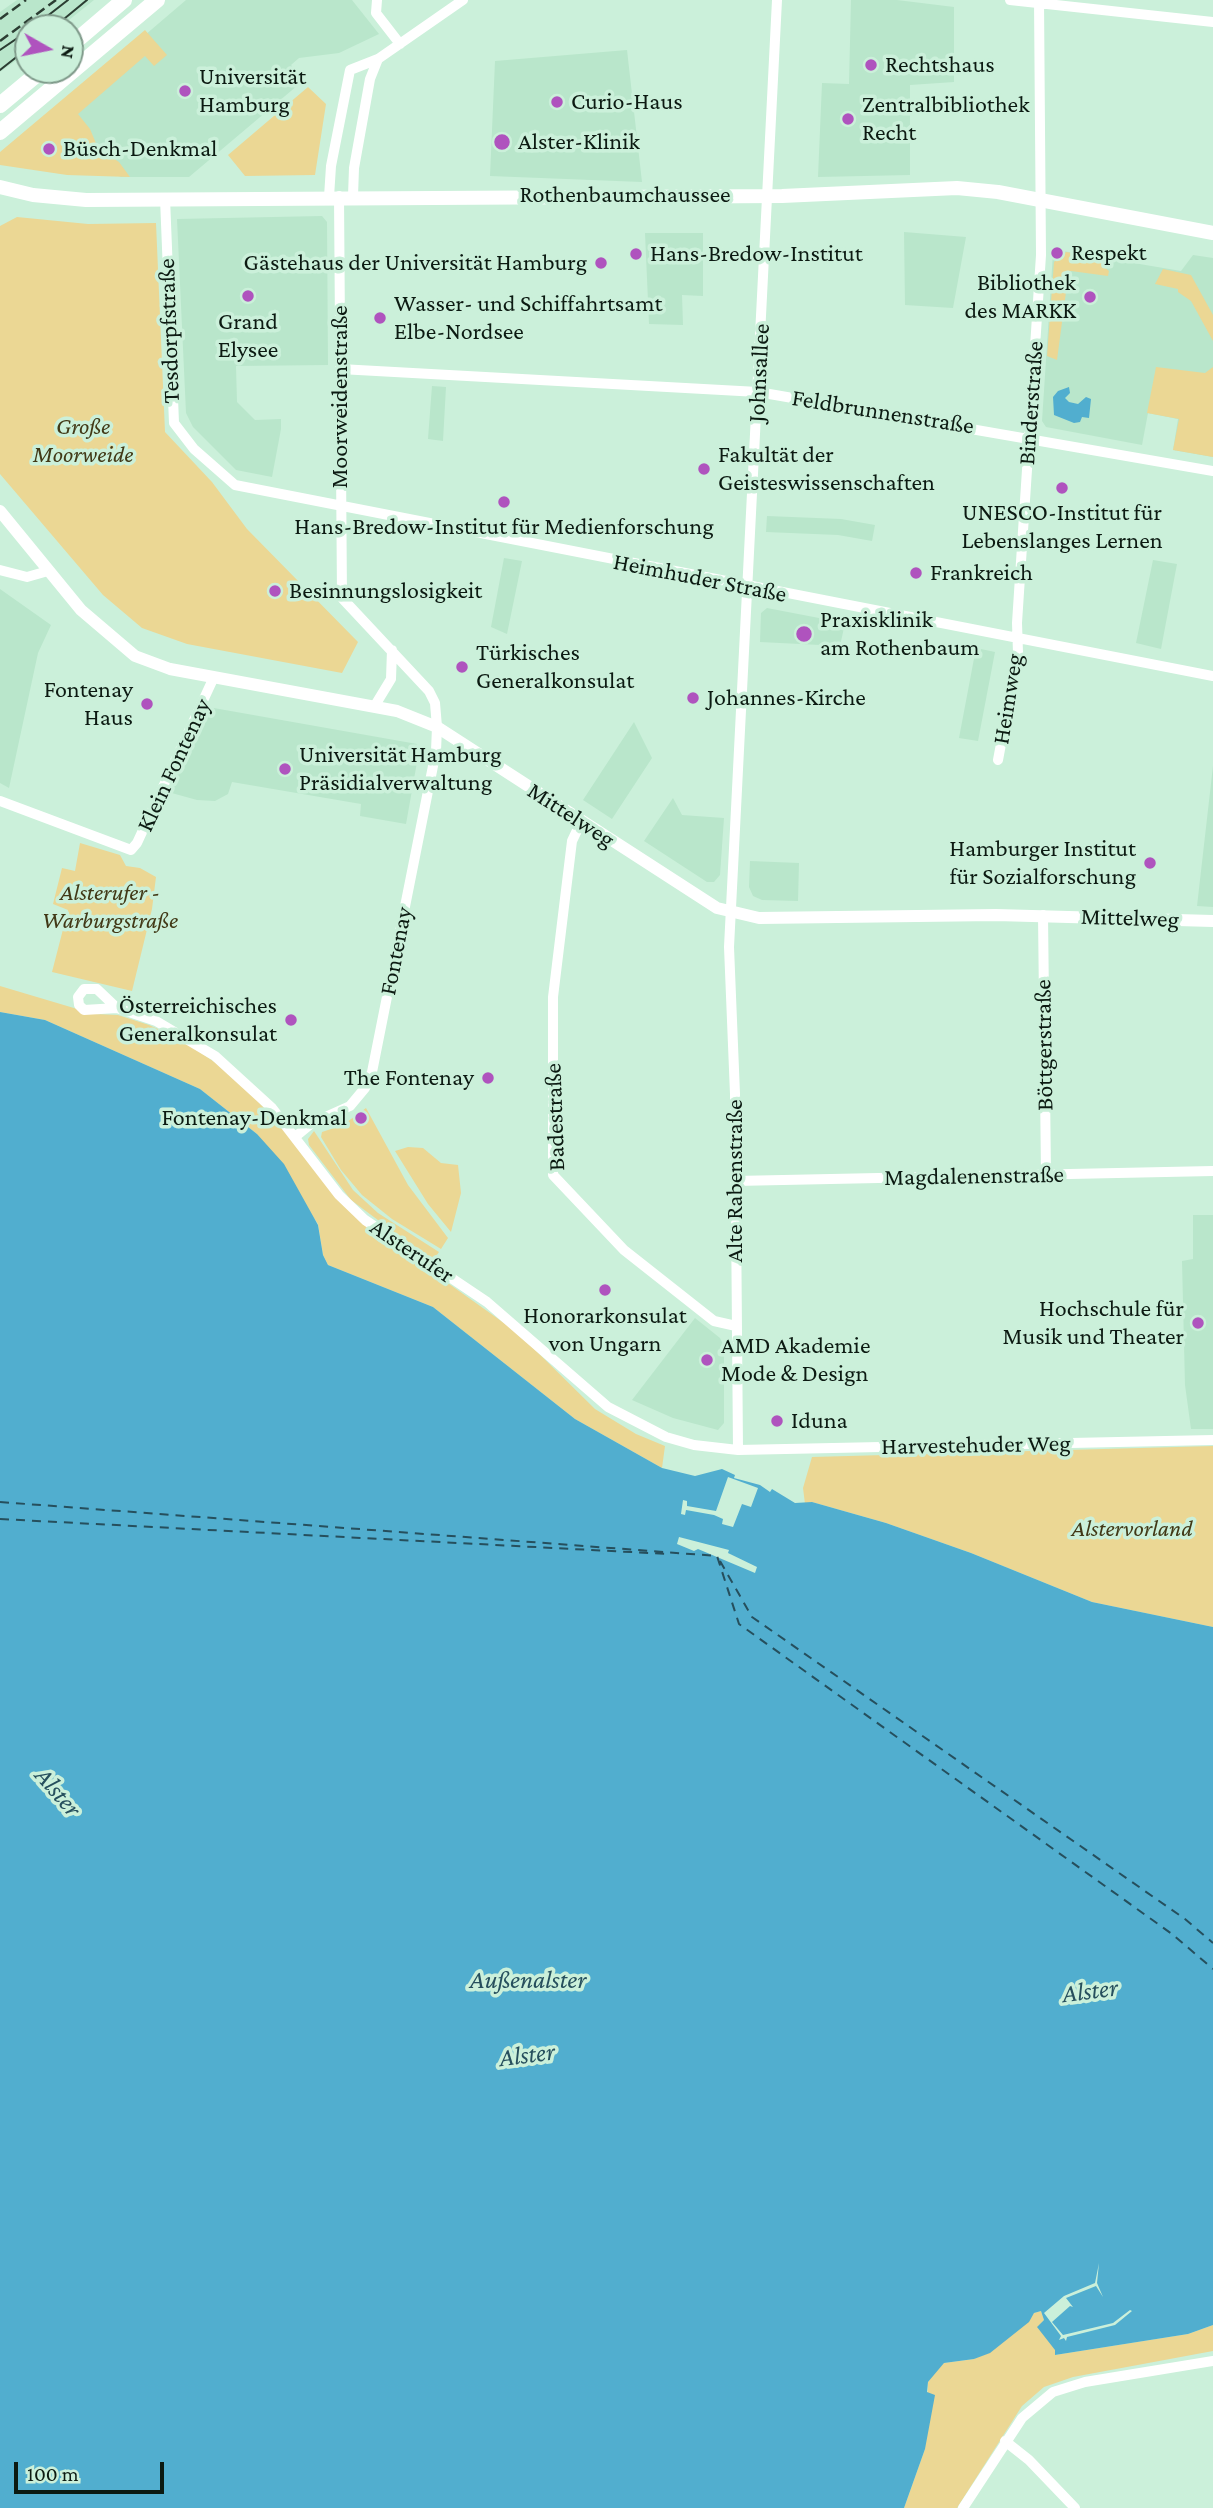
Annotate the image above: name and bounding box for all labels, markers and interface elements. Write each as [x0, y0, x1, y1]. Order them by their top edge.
north arrow [14, 14, 84, 84]
text: N [57, 44, 80, 60]
place label: Rechtshaus [885, 51, 995, 79]
marker: Rechtshaus [863, 57, 879, 73]
place label: Universität Hamburg [199, 63, 306, 119]
marker: Universität Hamburg [177, 83, 193, 99]
place label: Curio-Haus [571, 88, 683, 116]
place label: Zentralbibliothek Recht [862, 91, 1030, 147]
marker: Curio-Haus [549, 94, 565, 110]
marker: Zentralbibliothek Recht [840, 111, 856, 127]
place label: Alster-Klinik [518, 128, 640, 156]
marker: Alster-Klinik [492, 132, 512, 152]
place label: Büsch-Denkmal [63, 135, 217, 163]
marker: Büsch-Denkmal [41, 141, 57, 157]
street label: Rothenbaumchaussee [519, 181, 731, 209]
place label: Respekt [1071, 239, 1147, 267]
place label: Hans-Bredow-Institut [650, 240, 863, 268]
marker: Respekt [1049, 245, 1065, 261]
marker: Hans-Bredow-Institut [628, 246, 644, 262]
place label: Gästehaus der Universität Hamburg [244, 249, 587, 277]
marker: Gästehaus der Universität Hamburg [593, 255, 609, 271]
street label: Tesdorpfstraße [152, 258, 186, 404]
place label: Bibliothek des MARKK [964, 269, 1076, 325]
marker: Grand Elysee [240, 288, 256, 304]
marker: Bibliothek des MARKK [1082, 289, 1098, 305]
place label: Wasser- und Schiffahrtsamt Elbe-Nordsee [394, 290, 662, 346]
street label: Moorweidenstraße [326, 305, 354, 489]
place label: Grand Elysee [218, 308, 278, 364]
marker: Wasser- und Schiffahrtsamt Elbe-Nordsee [372, 310, 388, 326]
street label: Johnsallee [742, 323, 776, 423]
street label: Binderstraße [1012, 340, 1050, 466]
street label: Feldbrunnenstraße [790, 383, 976, 441]
park label: Große Moorweide [33, 413, 133, 469]
place label: Fakultät der Geisteswissenschaften [718, 441, 935, 497]
marker: Fakultät der Geisteswissenschaften [696, 461, 712, 477]
marker: UNESCO-Institut für Lebenslanges Lernen [1054, 480, 1070, 496]
marker: Hans-Bredow-Institut für Medienforschung [496, 494, 512, 510]
place label: UNESCO-Institut für Lebenslanges Lernen [961, 499, 1163, 555]
place label: Hans-Bredow-Institut für Medienforschung [294, 513, 714, 541]
street label: Heimhuder Straße [611, 547, 789, 609]
place label: Frankreich [930, 559, 1033, 587]
marker: Frankreich [908, 565, 924, 581]
place label: Besinnungslosigkeit [289, 577, 482, 605]
marker: Besinnungslosigkeit [267, 583, 283, 599]
place label: Praxisklinik am Rothenbaum [820, 606, 980, 662]
marker: Praxisklinik am Rothenbaum [794, 624, 814, 644]
place label: Türkisches Generalkonsulat [476, 639, 634, 695]
street label: Heimweg [987, 652, 1029, 746]
marker: Türkisches Generalkonsulat [454, 659, 470, 675]
place label: Fontenay Haus [44, 676, 133, 732]
place label: Johannes-Kirche [707, 684, 866, 712]
marker: Johannes-Kirche [685, 690, 701, 706]
street label: Klein Fontenay [131, 694, 217, 836]
marker: Fontenay Haus [139, 696, 155, 712]
place label: Universität Hamburg Präsidialverwaltung [299, 741, 502, 797]
marker: Universität Hamburg Präsidialverwaltung [277, 761, 293, 777]
street label: Mittelweg [522, 776, 620, 854]
place label: Hamburger Institut für Sozialforschung [949, 835, 1136, 891]
marker: Hamburger Institut für Sozialforschung [1142, 855, 1158, 871]
park label: Alsterufer - Warburgstraße [42, 879, 178, 935]
street label: Mittelweg [1080, 902, 1180, 934]
street label: Fontenay [373, 904, 419, 998]
street label: Böttgerstraße [1028, 979, 1060, 1111]
place label: Österreichisches Generalkonsulat [119, 992, 277, 1048]
marker: Österreichisches Generalkonsulat [283, 1012, 299, 1028]
street label: Badestraße [539, 1063, 571, 1171]
place label: The Fontenay [344, 1064, 474, 1092]
marker: The Fontenay [480, 1070, 496, 1086]
street label: Alte Rabenstraße [721, 1099, 749, 1263]
place label: Fontenay-Denkmal [162, 1104, 347, 1132]
marker: Fontenay-Denkmal [353, 1110, 369, 1126]
street label: Magdalenenstraße [884, 1160, 1064, 1192]
street label: Alsterufer [365, 1212, 459, 1290]
marker: Honorarkonsulat von Ungarn [597, 1282, 613, 1298]
place label: Hochschule für Musik und Theater [1002, 1295, 1184, 1351]
place label: Honorarkonsulat von Ungarn [523, 1302, 687, 1358]
marker: Hochschule für Musik und Theater [1190, 1315, 1206, 1331]
place label: AMD Akademie Mode & Design [721, 1332, 870, 1388]
marker: AMD Akademie Mode & Design [699, 1352, 715, 1368]
place label: Iduna [791, 1407, 848, 1435]
marker: Iduna [769, 1413, 785, 1429]
street label: Harvestehuder Weg [881, 1429, 1071, 1461]
park label: Alstervorland [1072, 1515, 1192, 1543]
water label: Alster [28, 1761, 88, 1823]
water label: Außenalster [470, 1964, 586, 1996]
water label: Alster [1060, 1972, 1120, 2010]
water label: Alster [497, 2036, 557, 2074]
scale bar [18, 2448, 168, 2492]
text: 100 m [27, 2462, 79, 2486]

